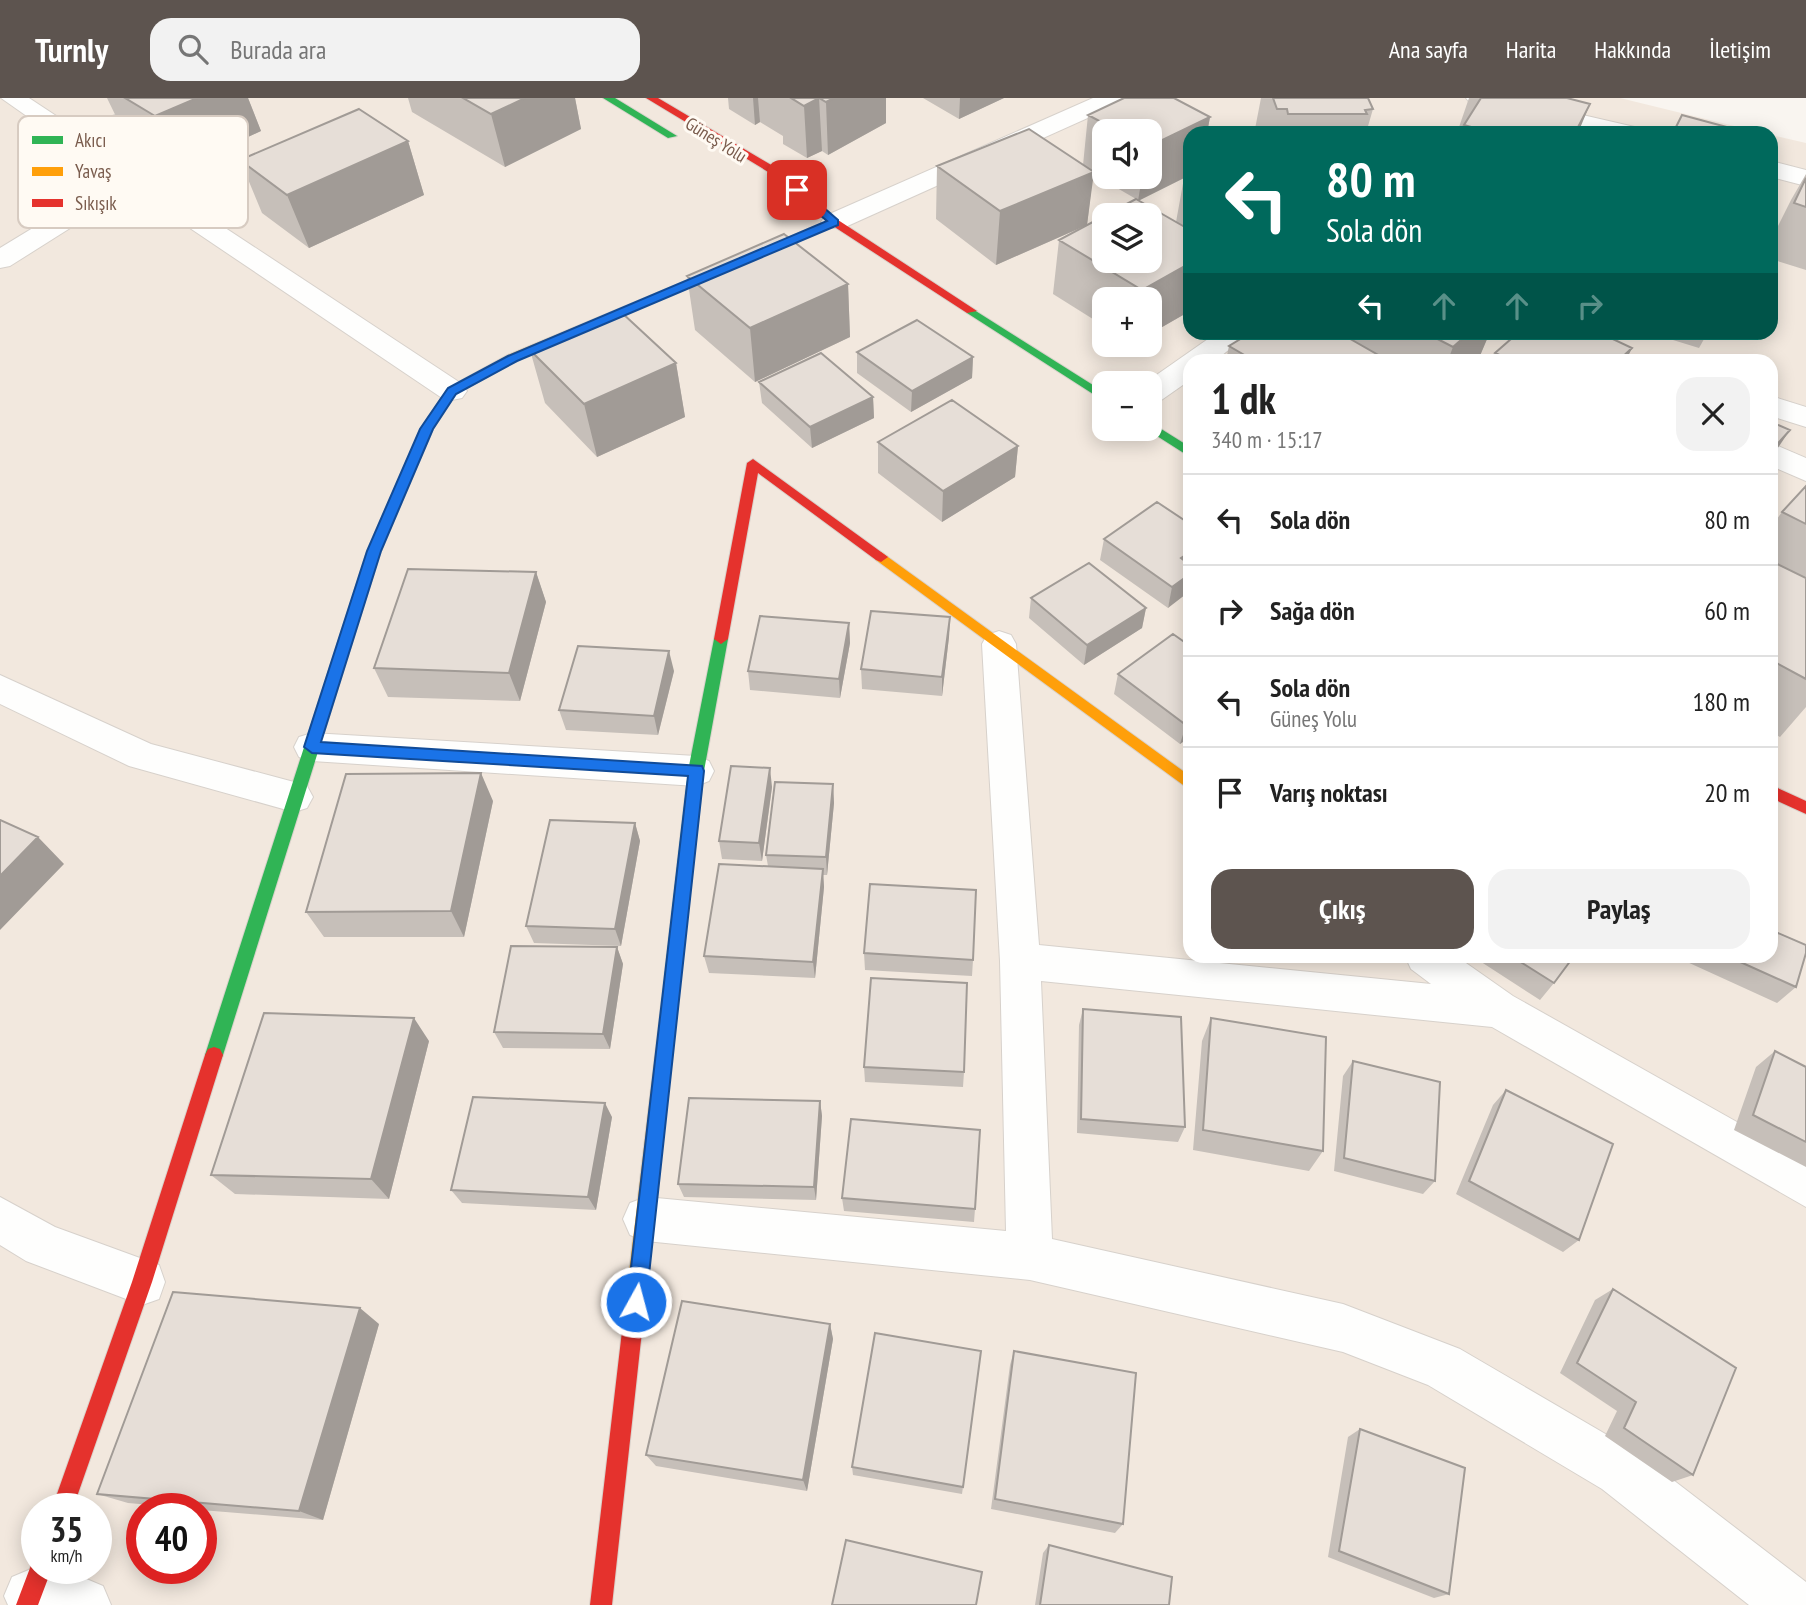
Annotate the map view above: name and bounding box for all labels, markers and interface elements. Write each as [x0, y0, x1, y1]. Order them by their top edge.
search box [150, 18, 640, 81]
text: Turnly [35, 28, 108, 71]
icon: search [174, 30, 212, 68]
text: Burada ara [230, 33, 326, 66]
text: Ana sayfa [1389, 34, 1468, 65]
text: Harita [1506, 34, 1556, 65]
text: Hakkında [1594, 34, 1671, 65]
text: İletişim [1709, 34, 1771, 65]
street label: Güneş Yolu [681, 112, 751, 167]
legend [18, 116, 248, 228]
map controls [1092, 119, 1162, 441]
button: sound [1092, 119, 1162, 189]
text: Akıcı [75, 128, 106, 152]
text: 80 m [1326, 147, 1415, 211]
icon: left [1211, 154, 1302, 245]
text: Yavaş [75, 159, 112, 183]
pin [767, 160, 827, 220]
icon: arrive [778, 171, 816, 209]
text: Sıkışık [75, 191, 117, 215]
button: layers [1092, 203, 1162, 273]
text: Sola dön [1326, 209, 1422, 251]
button: + [1092, 287, 1162, 357]
icon: left [1352, 287, 1390, 325]
icon: ahead [1425, 287, 1463, 325]
icon: ahead [1498, 287, 1536, 325]
icon: right [1571, 287, 1609, 325]
button: − [1092, 371, 1162, 441]
text: 1 dk [1211, 371, 1276, 426]
button: close [1676, 377, 1750, 451]
text: 340 m · 15:17 [1211, 425, 1323, 454]
icon: left [1211, 501, 1249, 539]
text: Sola dön [1270, 503, 1350, 536]
text: 80 m [1704, 503, 1750, 536]
icon: right [1211, 592, 1249, 630]
text: Sağa dön [1270, 594, 1355, 627]
text: 60 m [1704, 594, 1750, 627]
text: Sola dön [1270, 671, 1350, 704]
icon: left [1211, 683, 1249, 721]
text: 180 m [1692, 685, 1750, 718]
text: Güneş Yolu [1270, 704, 1357, 733]
icon: arrive [1211, 774, 1249, 812]
text: Varış noktası [1270, 776, 1388, 809]
text: 20 m [1704, 776, 1750, 809]
button: Çıkış [1211, 869, 1474, 949]
button: Paylaş [1488, 869, 1750, 949]
position arrow [599, 1265, 673, 1339]
speed limit sign: 40 [126, 1493, 217, 1584]
text: 35 [50, 1506, 83, 1552]
text: km/h [51, 1544, 82, 1567]

